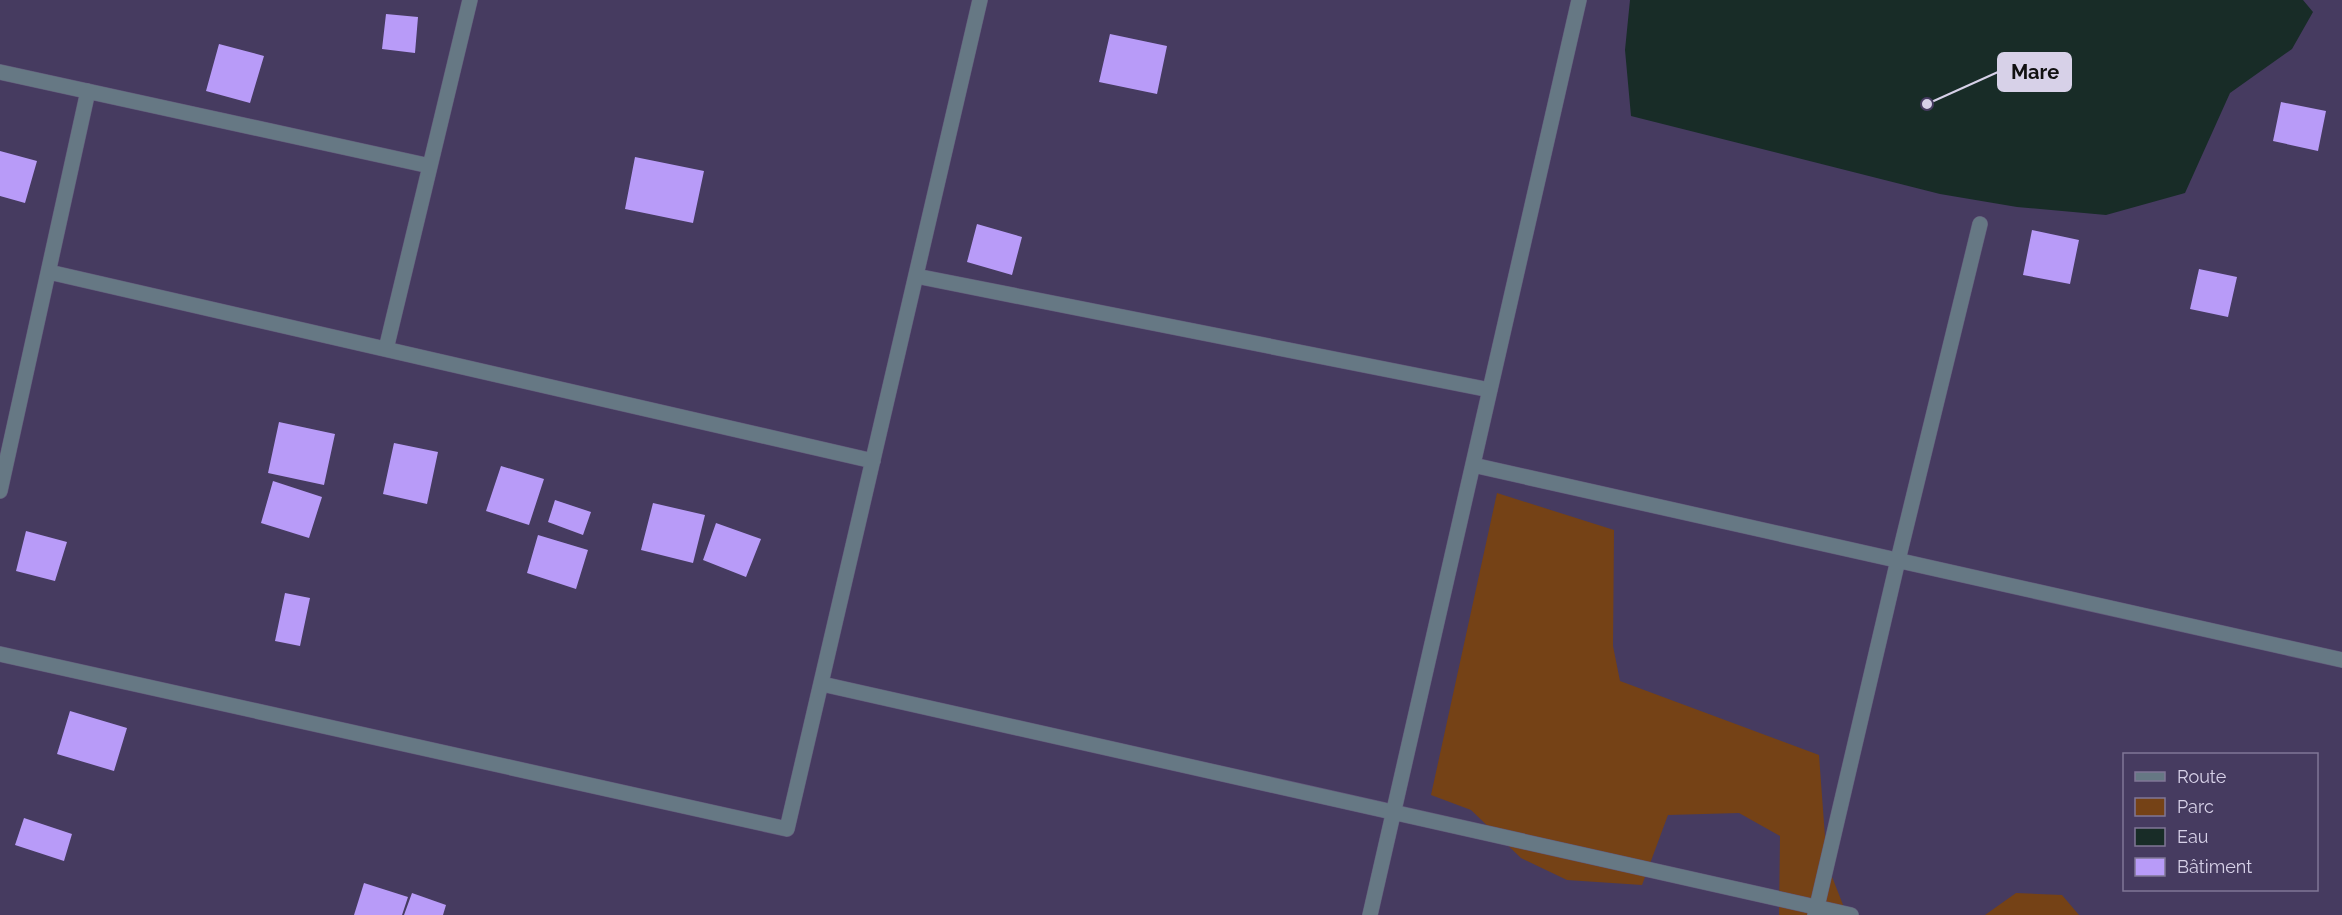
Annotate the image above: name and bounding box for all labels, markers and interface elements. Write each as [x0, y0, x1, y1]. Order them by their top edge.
callout: Mare [1998, 53, 2071, 91]
text: Mare [2011, 60, 2059, 84]
legend [2123, 753, 2318, 891]
text: Route [2177, 766, 2227, 787]
text: Parc [2177, 796, 2214, 817]
text: Eau [2177, 826, 2208, 847]
text: Bâtiment [2177, 856, 2252, 877]

